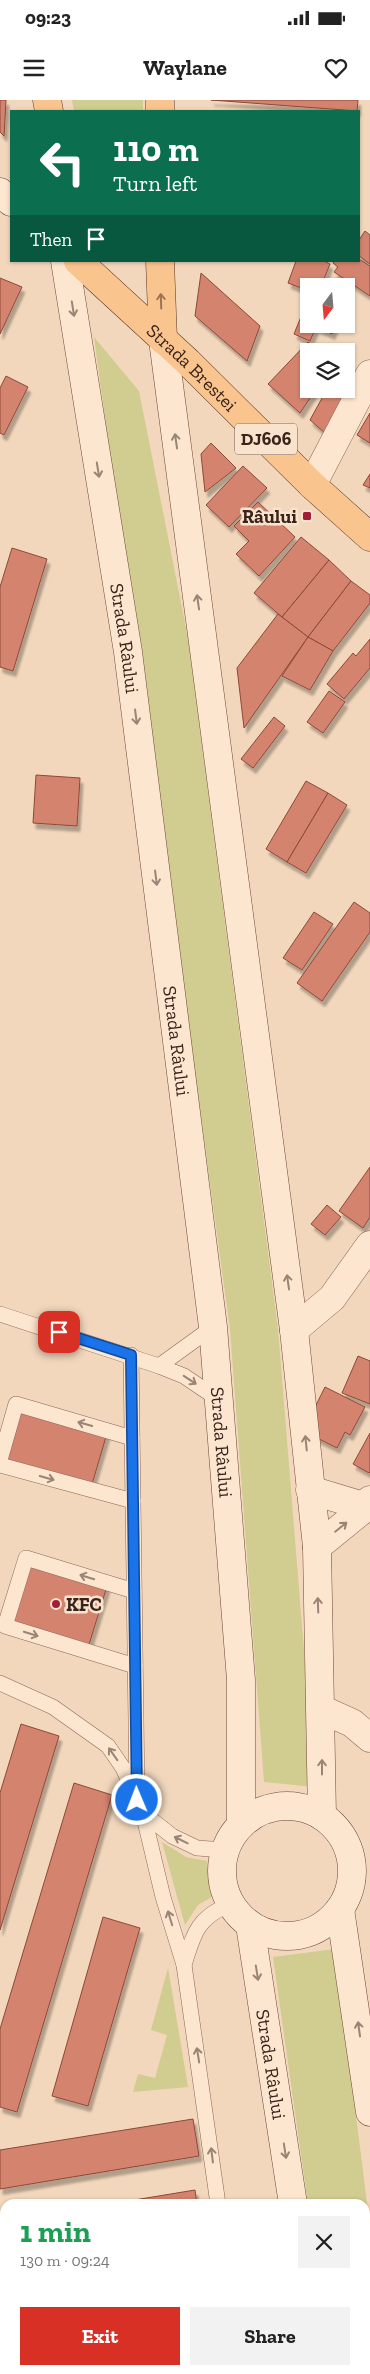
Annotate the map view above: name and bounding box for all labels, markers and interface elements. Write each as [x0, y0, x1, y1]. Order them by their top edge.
text: 09:23 [25, 6, 71, 29]
icon: menu [20, 54, 48, 82]
text: Waylane [143, 54, 227, 81]
icon: heart [322, 54, 350, 82]
text: 110 m [113, 128, 199, 170]
icon: left [30, 130, 95, 195]
text: Turn left [113, 170, 197, 197]
icon: arrive [82, 225, 110, 253]
text: Then [30, 228, 72, 251]
north arrow [300, 278, 355, 332]
map controls [300, 278, 355, 398]
one-way arrow [156, 293, 166, 309]
one-way arrow [68, 301, 78, 317]
street label: Strada Brestei [142, 319, 242, 416]
button: layers [300, 343, 355, 398]
road number: DJ606 [235, 424, 297, 454]
one-way arrow [171, 433, 181, 449]
one-way arrow [94, 462, 104, 478]
place label: Râului [242, 505, 297, 528]
marker: Râului [301, 510, 313, 522]
street label: Strada Râului [106, 582, 145, 695]
one-way arrow [193, 594, 203, 610]
one-way arrow [131, 709, 141, 725]
one-way arrow [151, 870, 161, 886]
street label: Strada Râului [159, 984, 195, 1097]
one-way arrow [283, 1274, 293, 1290]
pin [38, 1311, 80, 1353]
icon: arrive [45, 1318, 73, 1346]
one-way arrow [182, 1376, 196, 1386]
street label: Strada Râului [206, 1386, 238, 1498]
one-way arrow [78, 1419, 94, 1428]
one-way arrow [301, 1435, 311, 1451]
one-way arrow [39, 1474, 55, 1484]
one-way arrow [334, 1522, 347, 1533]
one-way arrow [80, 1571, 96, 1581]
place label: KFC [66, 1593, 102, 1616]
one-way arrow [314, 1597, 323, 1613]
marker: KFC [50, 1598, 62, 1610]
one-way arrow [23, 1629, 39, 1639]
one-way arrow [108, 1747, 118, 1761]
one-way arrow [317, 1760, 327, 1776]
position arrow [110, 1773, 162, 1825]
one-way arrow [173, 1835, 188, 1845]
one-way arrow [164, 1910, 174, 1926]
one-way arrow [252, 1964, 262, 1980]
street label: Strada Râului [252, 2008, 291, 2121]
one-way arrow [354, 2021, 364, 2037]
one-way arrow [192, 2047, 202, 2063]
one-way arrow [280, 2142, 290, 2158]
one-way arrow [207, 2148, 217, 2164]
text: 1 min [20, 2214, 91, 2250]
button: close [298, 2216, 350, 2268]
text: 130 m · 09:24 [20, 2251, 110, 2270]
button: Exit [20, 2307, 180, 2365]
button: Share [190, 2307, 350, 2365]

